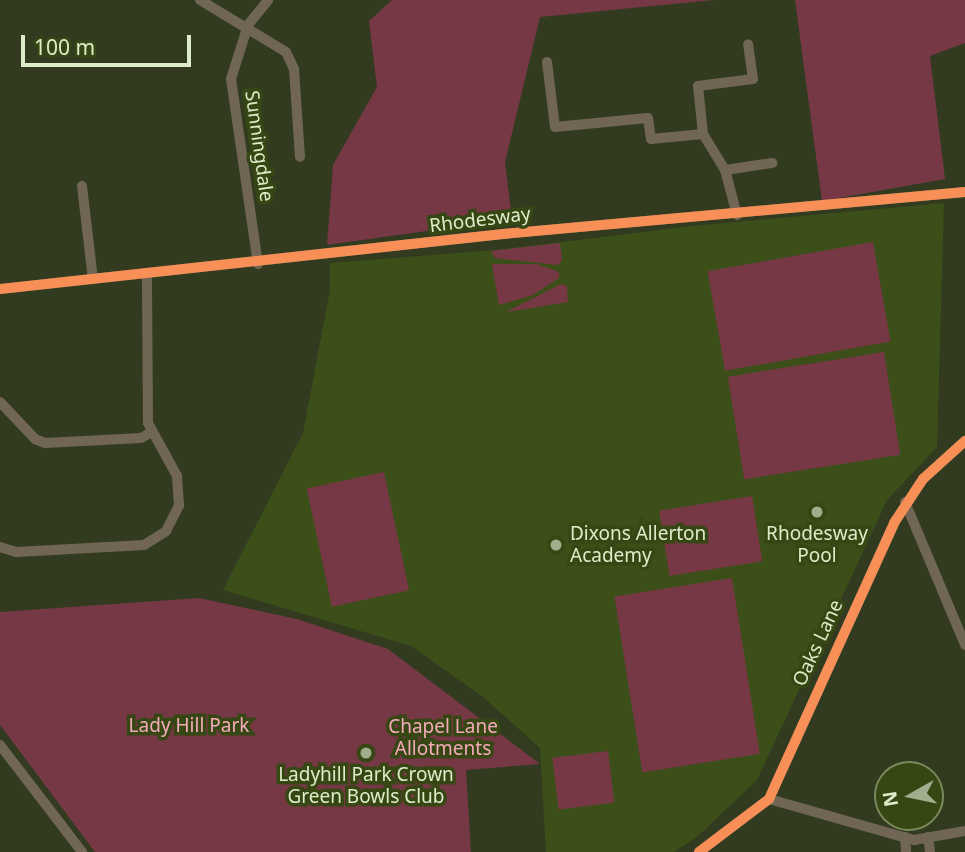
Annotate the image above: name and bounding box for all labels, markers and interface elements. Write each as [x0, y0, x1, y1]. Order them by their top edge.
scale bar [24, 21, 194, 65]
text: 100 m [34, 33, 95, 61]
street label: Sunningdale [240, 89, 278, 203]
street label: Rhodesway [428, 202, 532, 238]
marker: Rhodesway Pool [809, 504, 825, 520]
place label: Dixons Allerton Academy [570, 523, 706, 567]
place label: Rhodesway Pool [766, 523, 868, 567]
marker: Dixons Allerton Academy [548, 537, 564, 553]
street label: Oaks Lane [788, 596, 848, 690]
park label: Lady Hill Park [129, 715, 249, 737]
park label: Chapel Lane Allotments [388, 716, 498, 760]
marker: Ladyhill Park Crown Green Bowls Club [358, 745, 374, 761]
north arrow [874, 761, 944, 831]
place label: Ladyhill Park Crown Green Bowls Club [278, 764, 454, 808]
text: N [876, 789, 904, 809]

